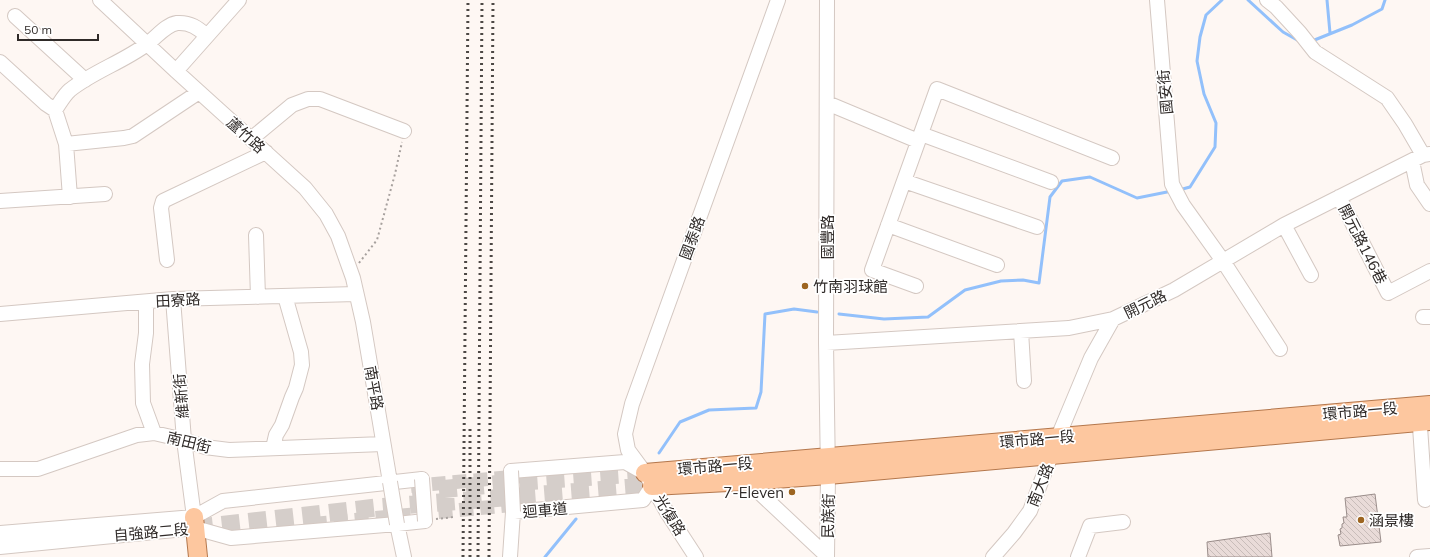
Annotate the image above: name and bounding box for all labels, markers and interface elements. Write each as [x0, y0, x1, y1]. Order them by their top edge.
scale bar [18, 16, 98, 42]
text: 50 m [24, 22, 52, 37]
street label: 國安街 [1154, 69, 1176, 115]
street label: 蘆竹路 [223, 113, 269, 157]
street label: 開元路146巷 [1335, 201, 1391, 287]
street label: 國泰路 [675, 214, 709, 262]
street label: 國豐路 [818, 214, 837, 260]
place label: 竹南羽球館 [813, 277, 888, 296]
marker: 竹南羽球館 [800, 281, 810, 291]
street label: 開元路 [1121, 286, 1169, 322]
street label: 田寮路 [155, 289, 201, 311]
street label: 南平路 [361, 364, 387, 412]
street label: 維新街 [170, 373, 192, 419]
street label: 環市路一段 [1322, 398, 1398, 424]
street label: 環市路一段 [999, 426, 1075, 452]
street label: 南田街 [165, 427, 213, 457]
street label: 環市路一段 [677, 453, 753, 479]
street label: 南大路 [1023, 461, 1057, 509]
place label: 7-Eleven [723, 483, 784, 502]
marker: 7-Eleven [787, 487, 797, 497]
street label: 光復路 [650, 491, 690, 539]
street label: 民族街 [818, 493, 838, 539]
street label: 迴車道 [522, 499, 568, 521]
place label: 涵景樓 [1369, 511, 1414, 530]
marker: 涵景樓 [1356, 515, 1366, 525]
street label: 自強路二段 [113, 519, 189, 545]

